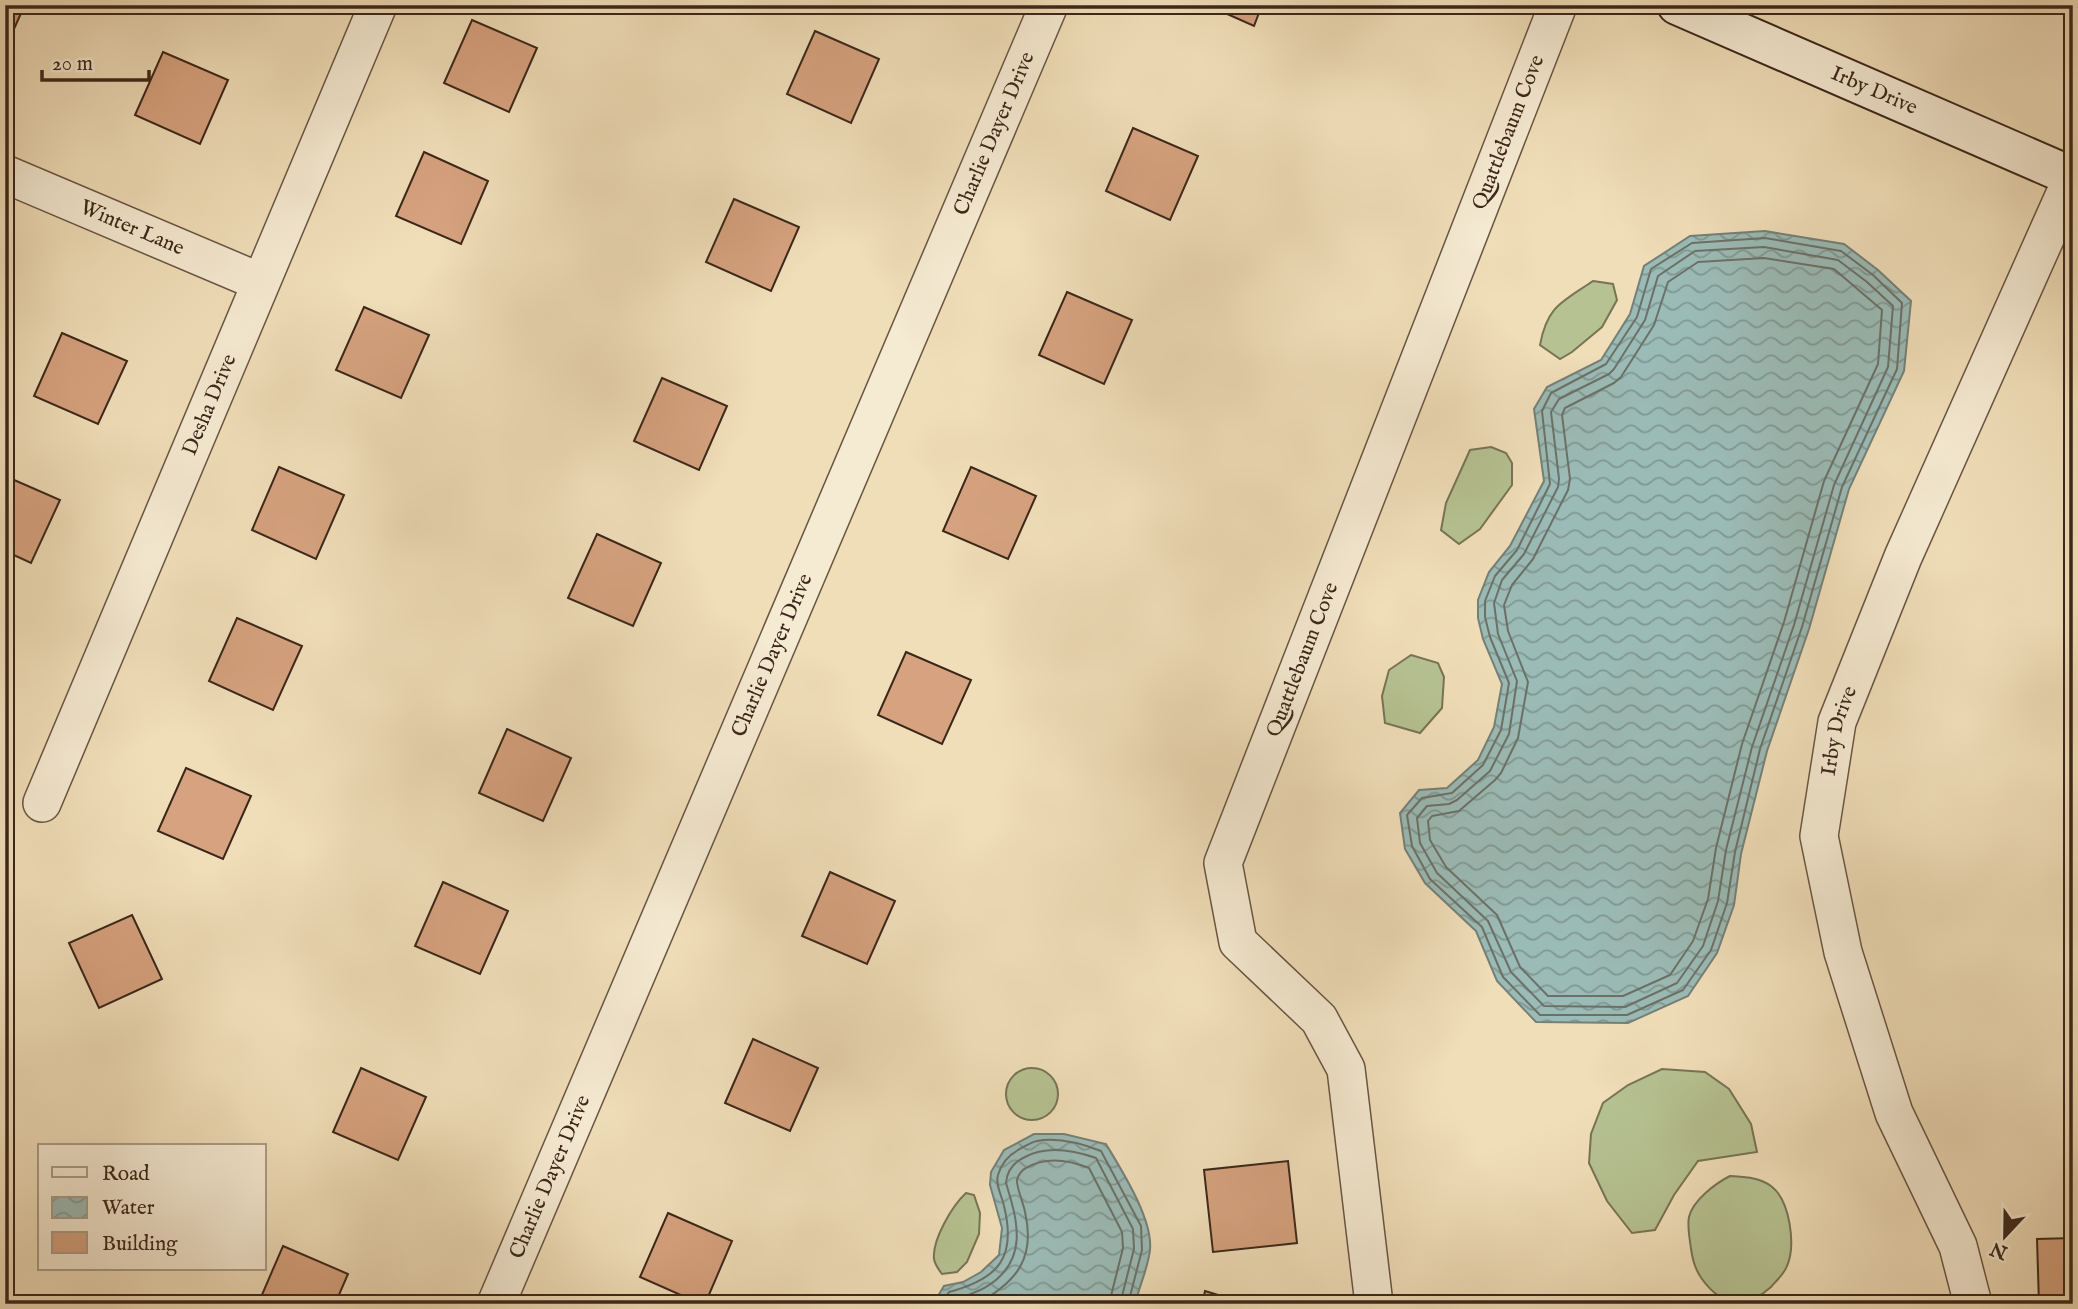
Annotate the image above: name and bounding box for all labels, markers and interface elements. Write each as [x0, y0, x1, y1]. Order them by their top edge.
scale bar [42, 38, 149, 82]
street label: Charlie Dayer Drive [947, 47, 1041, 220]
text: 20 m [52, 51, 93, 78]
street label: Quattlebaum Cove [1466, 51, 1551, 214]
street label: Irby Drive [1827, 60, 1922, 121]
street label: Winter Lane [76, 194, 189, 262]
street label: Desha Drive [176, 350, 243, 460]
street label: Charlie Dayer Drive [725, 569, 819, 741]
street label: Quattlebaum Cove [1260, 578, 1345, 741]
street label: Irby Drive [1815, 682, 1864, 778]
street label: Charlie Dayer Drive [503, 1091, 597, 1263]
legend [38, 1144, 266, 1270]
text: Road [102, 1161, 150, 1188]
text: Water [102, 1195, 155, 1222]
north arrow [1969, 1200, 2039, 1270]
text: Building [102, 1231, 178, 1258]
text: N [1987, 1235, 2012, 1264]

